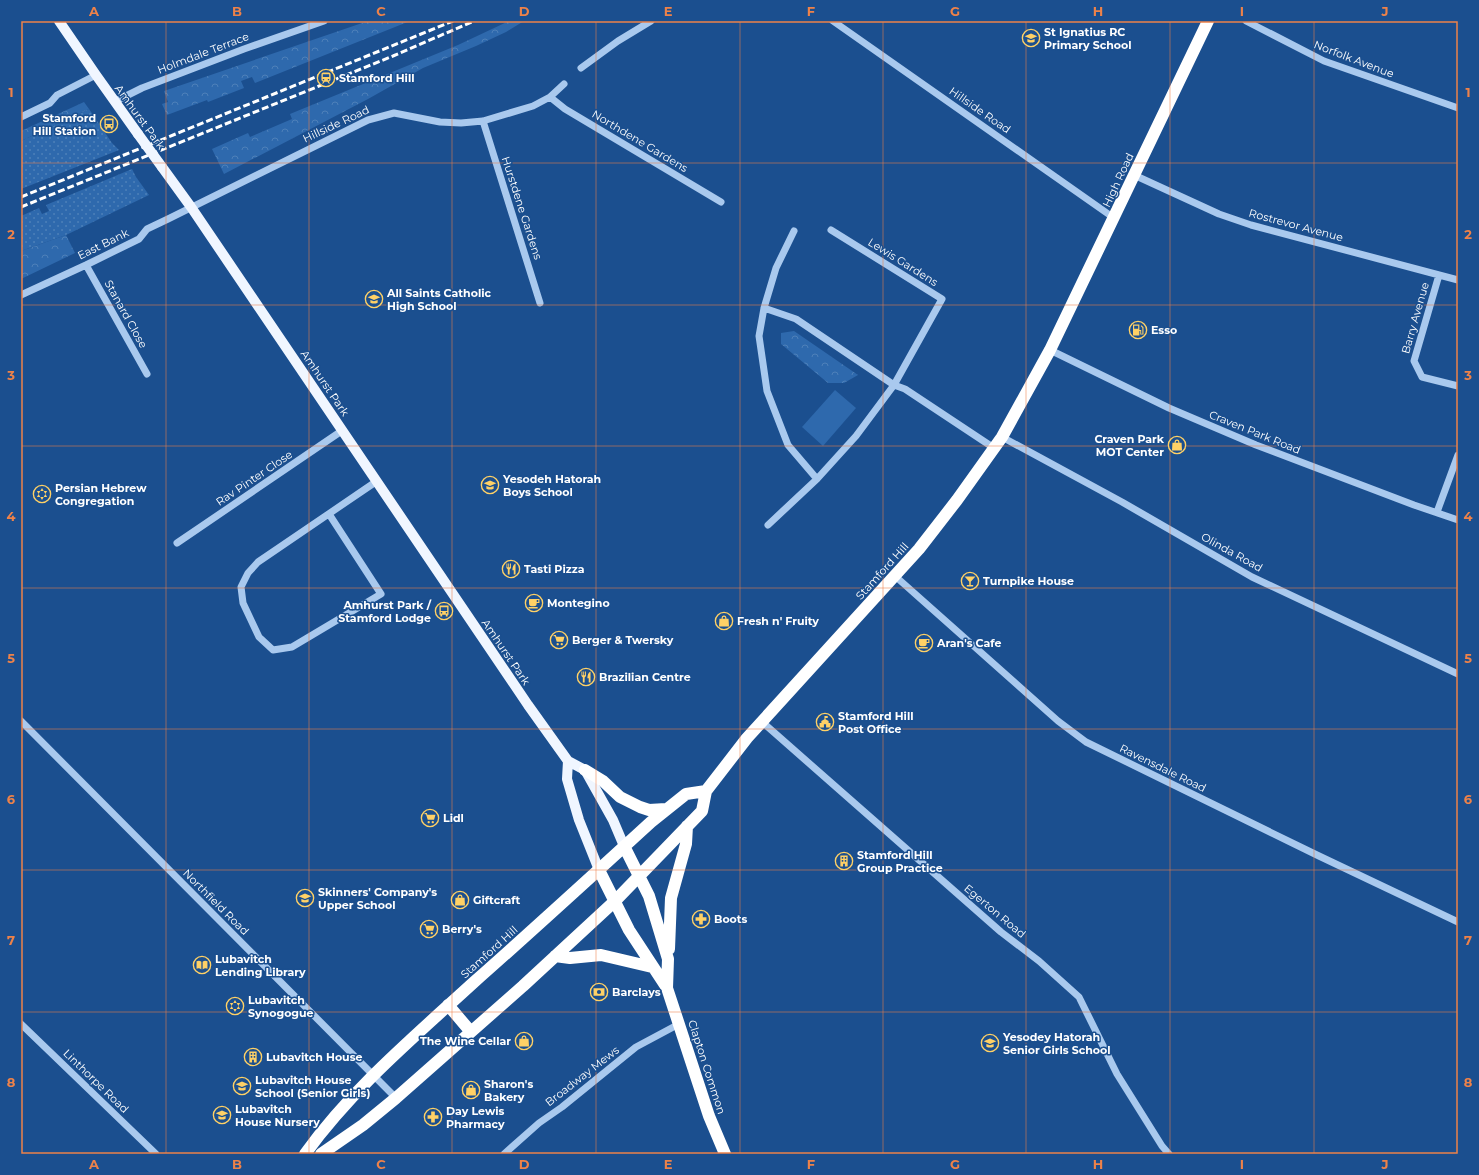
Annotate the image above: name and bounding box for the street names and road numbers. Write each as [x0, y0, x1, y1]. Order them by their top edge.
street label: Holmdale Terrace [155, 29, 251, 77]
street label: Norfolk Avenue [1312, 37, 1396, 81]
street label: Amhurst Park [112, 82, 168, 152]
street label: Hillside Road [947, 84, 1013, 136]
street label: Hillside Road [300, 102, 372, 146]
street label: Northdene Gardens [589, 107, 691, 176]
street label: High Road [1099, 151, 1137, 209]
street label: Hurstdene Gardens [499, 155, 545, 262]
street label: Rostrevor Avenue [1247, 206, 1345, 244]
street label: East Bank [75, 225, 131, 262]
street label: Lewis Gardens [865, 235, 941, 289]
street label: Stanard Close [102, 277, 151, 351]
street label: Barry Avenue [1398, 280, 1432, 355]
street label: Amhurst Park [298, 347, 352, 419]
street label: Craven Park Road [1207, 407, 1303, 457]
street label: Rav Pinter Close [213, 447, 295, 509]
street label: Olinda Road [1199, 529, 1265, 575]
street label: Stamford Hill [853, 540, 911, 602]
street label: Amhurst Park [479, 616, 533, 688]
street label: Ravensdale Road [1117, 741, 1209, 795]
street label: Northfield Road [180, 866, 252, 938]
street label: Egerton Road [961, 881, 1029, 941]
street label: Stamford Hill [458, 923, 520, 981]
street label: Clapton Common [685, 1018, 729, 1116]
street label: Broadway Mews [542, 1042, 622, 1109]
street label: Linthorpe Road [60, 1046, 132, 1116]

